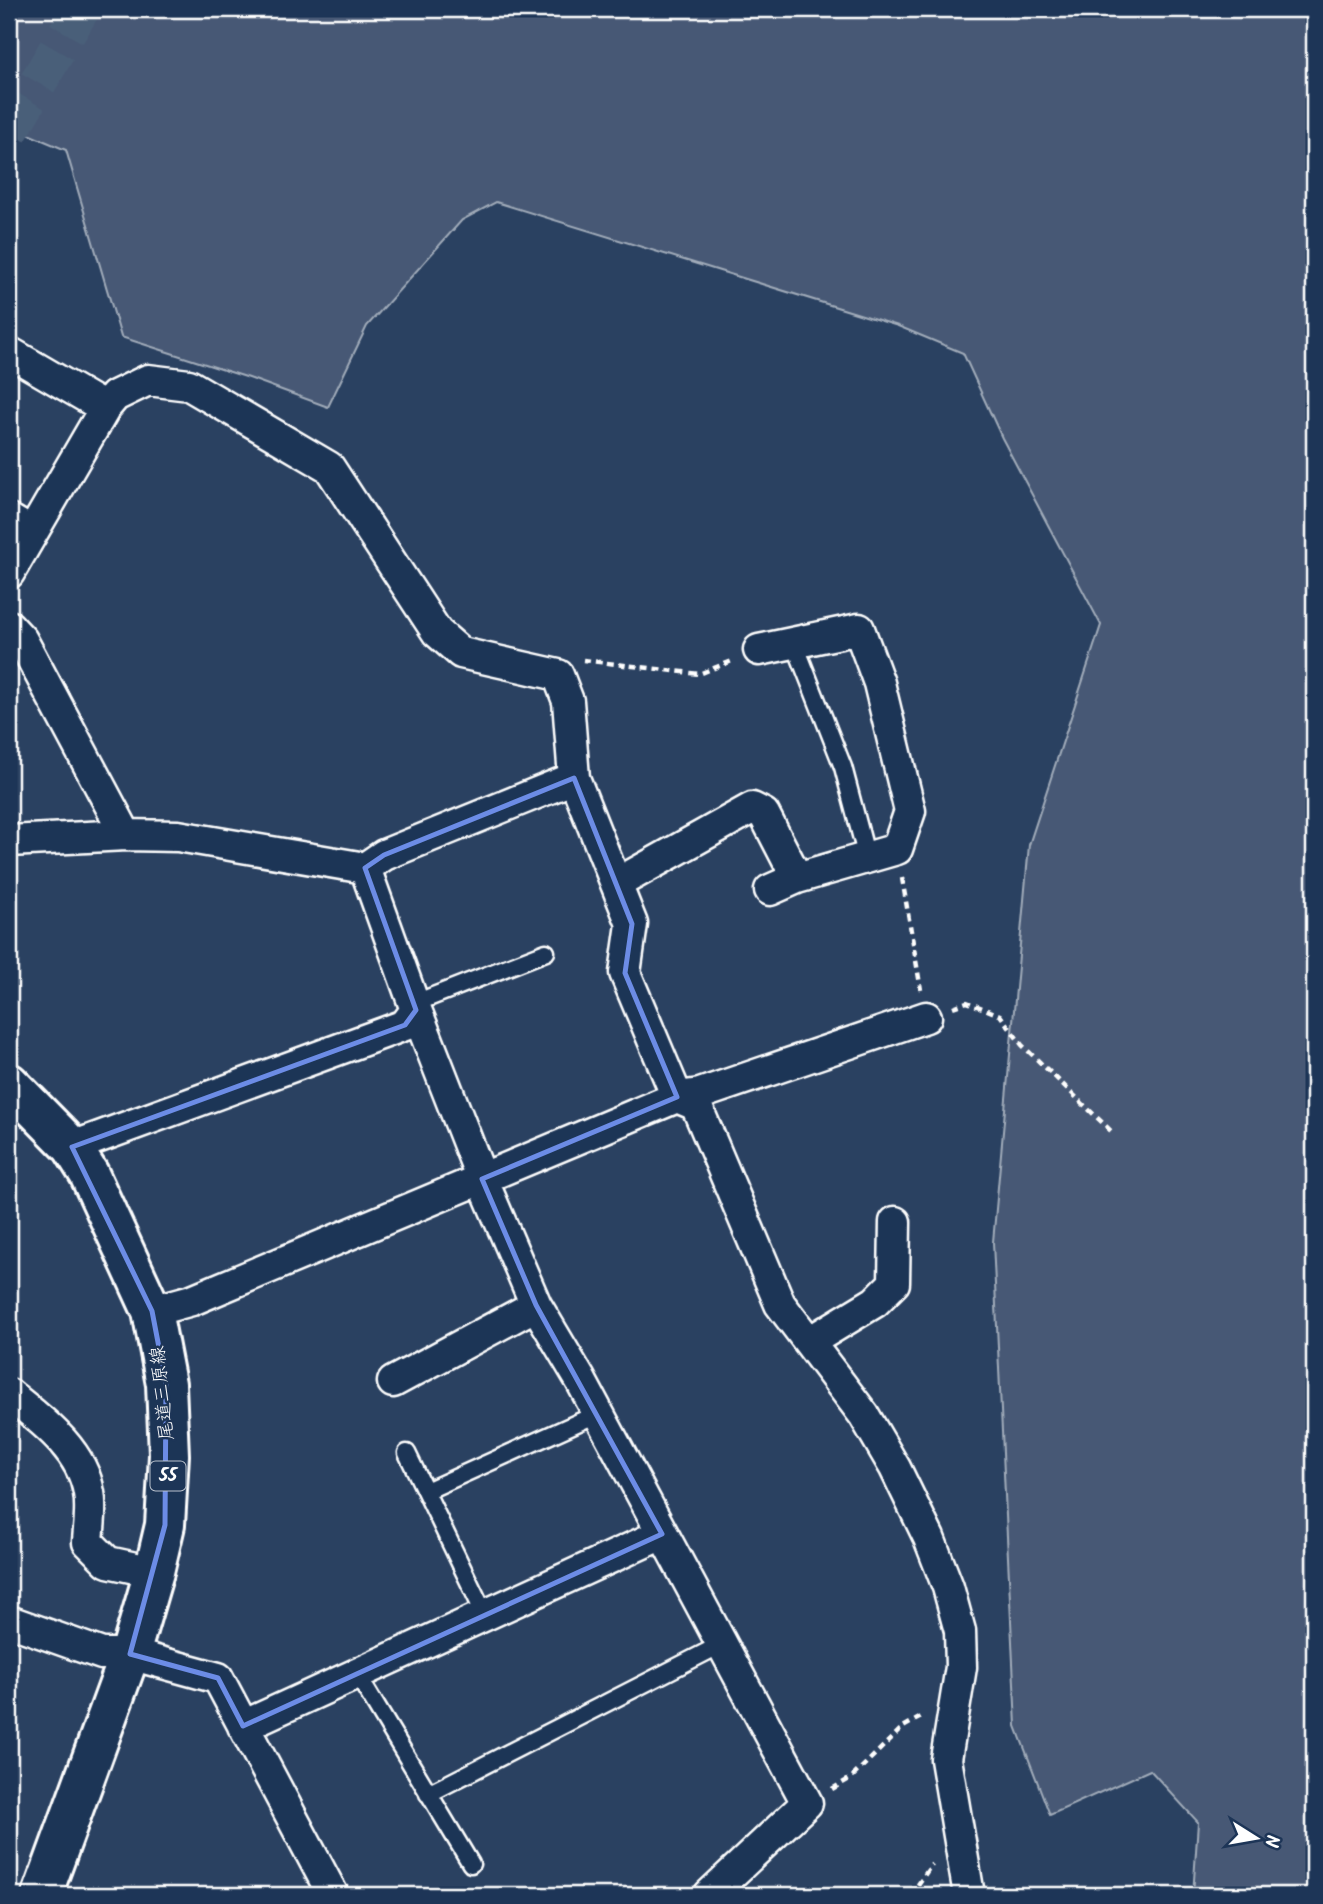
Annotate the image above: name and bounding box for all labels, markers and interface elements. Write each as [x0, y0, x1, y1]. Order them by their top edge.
street label: 尾道三原線 [143, 1344, 183, 1442]
road number: 55 [150, 1462, 186, 1490]
north arrow [1222, 1802, 1292, 1872]
text: N [1255, 1832, 1287, 1850]

